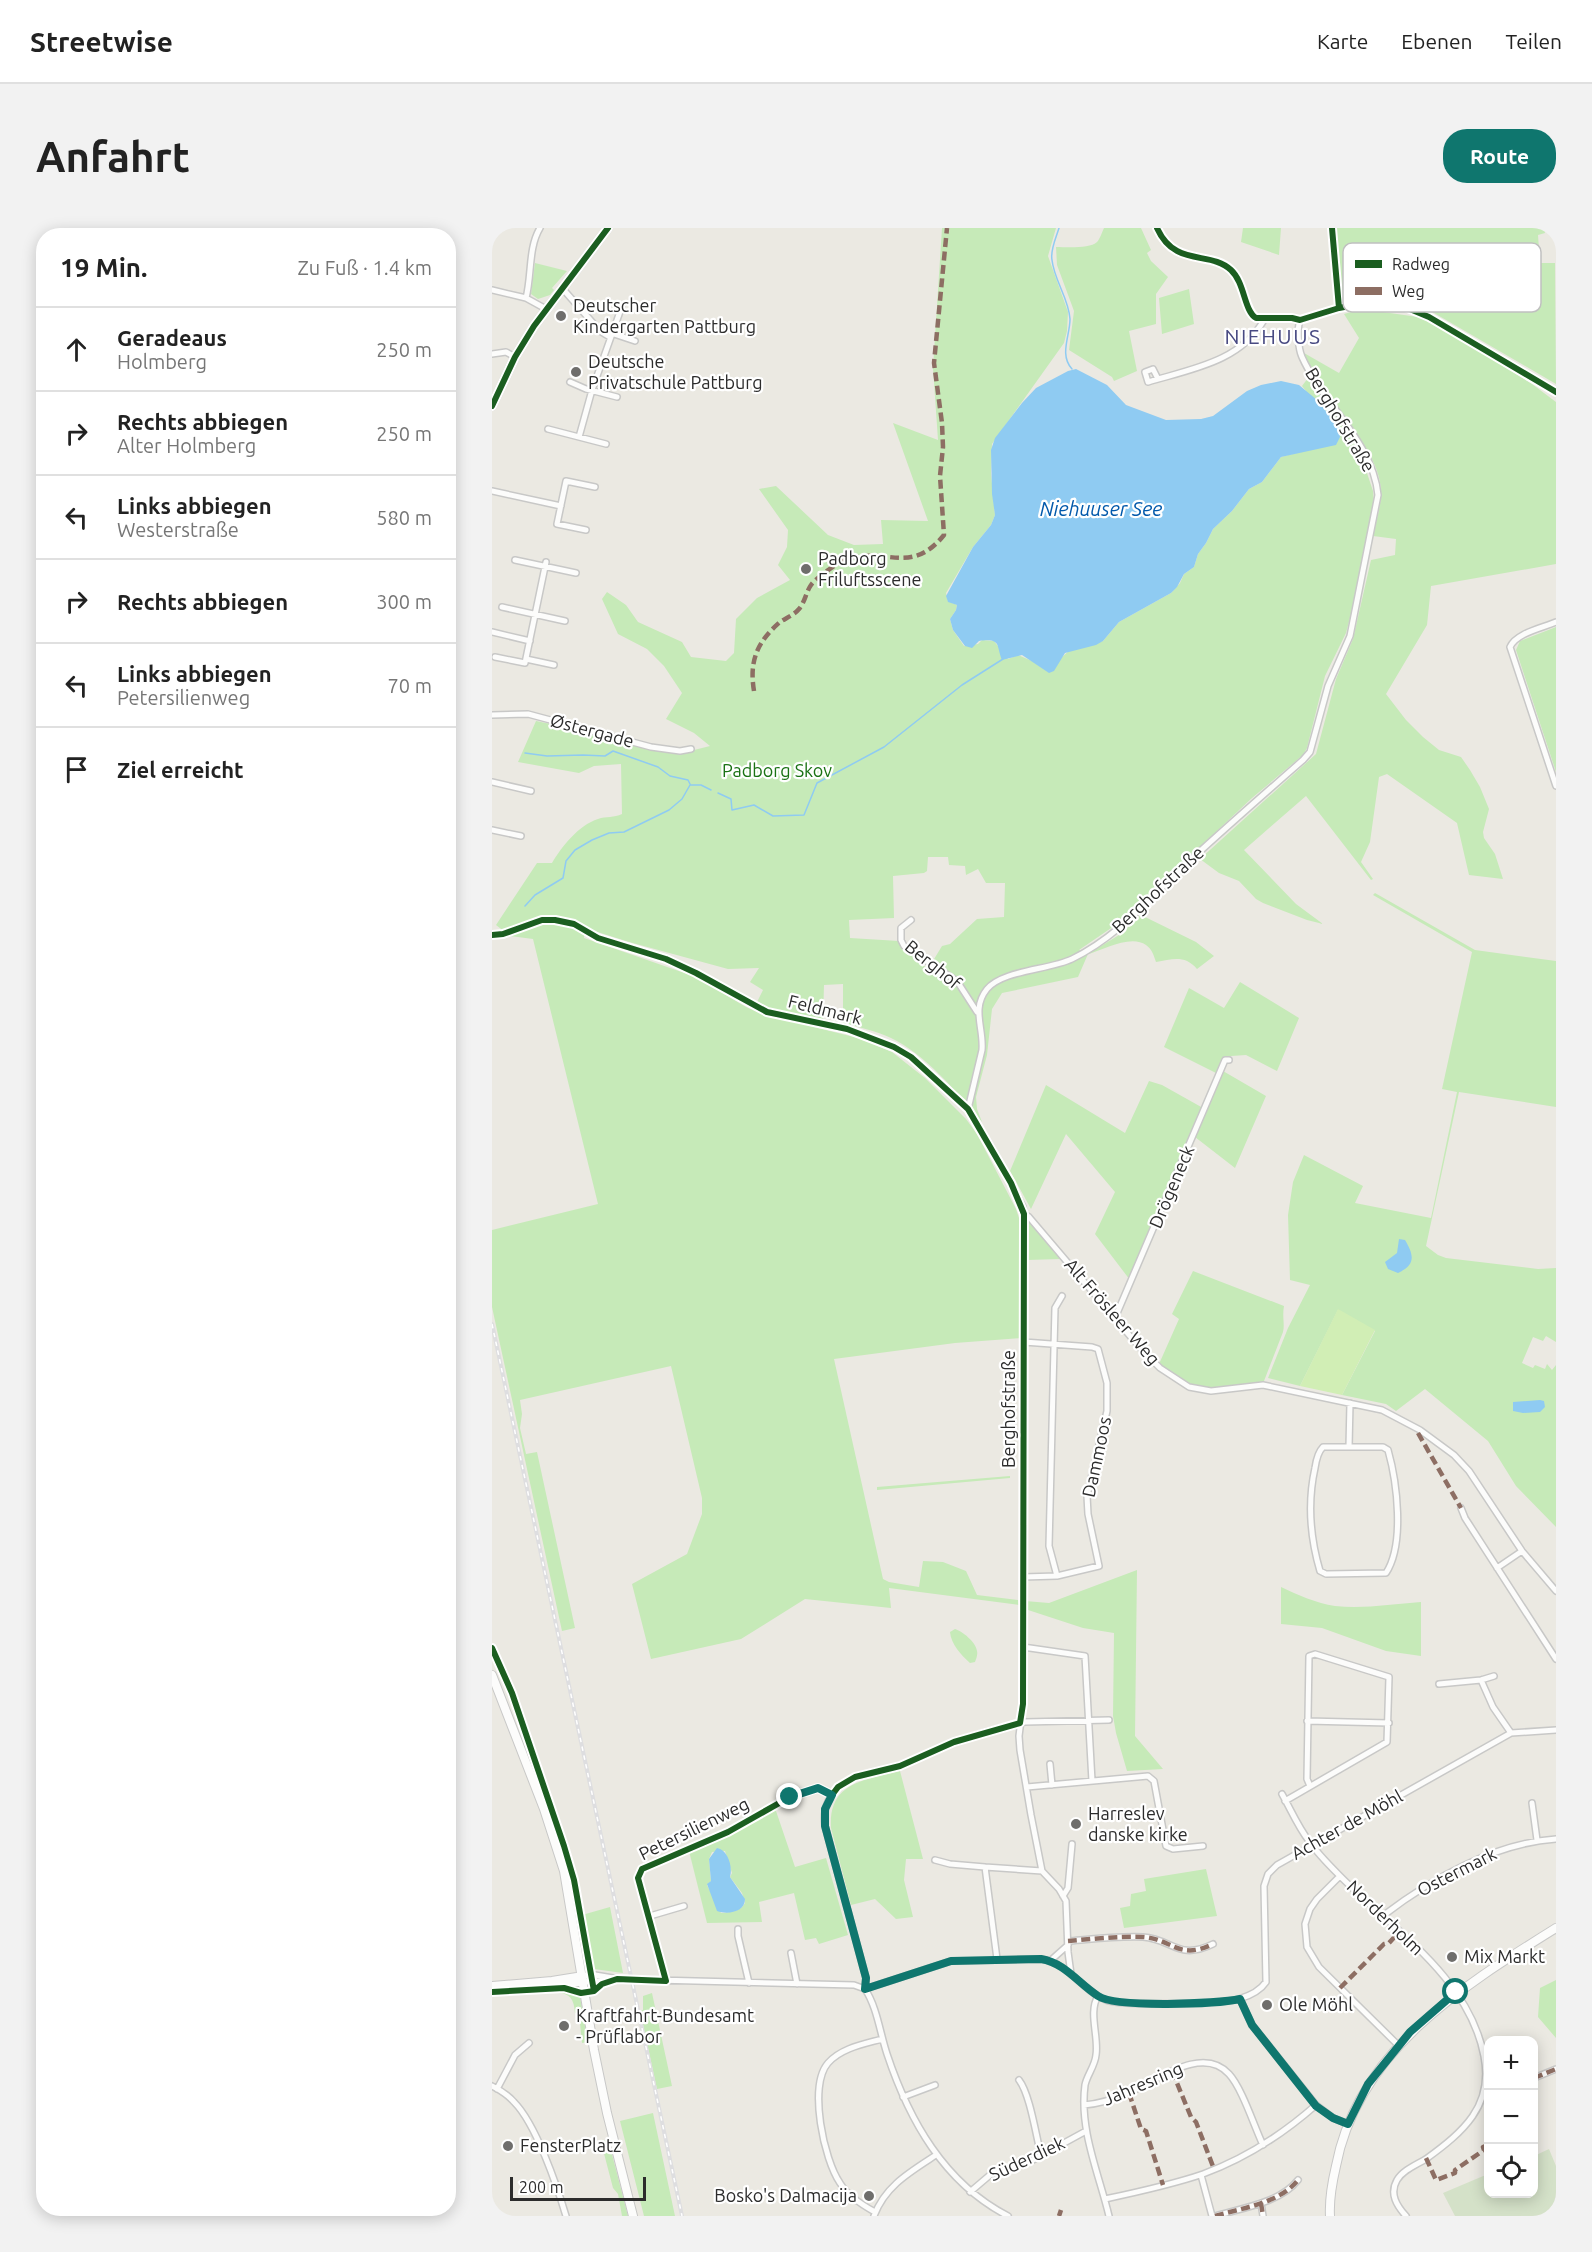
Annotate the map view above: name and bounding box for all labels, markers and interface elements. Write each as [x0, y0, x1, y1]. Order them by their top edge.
text: Streetwise [30, 26, 173, 57]
text: Karte [1317, 29, 1368, 53]
text: Ebenen [1401, 29, 1473, 53]
text: Teilen [1506, 29, 1562, 53]
button: Route [1443, 129, 1556, 183]
text: Anfahrt [36, 133, 190, 180]
legend [1343, 243, 1541, 312]
text: 19 Min. [60, 253, 147, 282]
text: Radweg [1392, 255, 1450, 273]
text: Zu Fuß · 1.4 km [298, 256, 432, 279]
text: Weg [1392, 282, 1425, 300]
place label: Deutscher Kindergarten Pattburg [573, 295, 756, 336]
marker: Deutscher Kindergarten Pattburg [554, 309, 568, 323]
district label: NIEHUUS [1225, 324, 1321, 348]
text: Geradeaus [117, 325, 227, 350]
icon: ahead [60, 333, 93, 366]
text: 250 m [376, 338, 432, 361]
text: Holmberg [117, 350, 207, 373]
place label: Deutsche Privatschule Pattburg [588, 351, 763, 392]
street label: Berghofstraße [1302, 364, 1380, 475]
marker: Deutsche Privatschule Pattburg [569, 365, 583, 379]
text: Rechts abbiegen [117, 409, 288, 434]
icon: right [60, 417, 93, 450]
text: 250 m [376, 422, 432, 445]
text: Alter Holmberg [117, 434, 256, 457]
text: Links abbiegen [117, 493, 272, 518]
water label: Niehuuser See [1040, 497, 1162, 520]
icon: left [60, 501, 93, 534]
text: 580 m [376, 506, 432, 529]
text: Westerstraße [117, 518, 239, 541]
place label: Padborg Friluftsscene [818, 548, 921, 589]
marker: Padborg Friluftsscene [799, 562, 813, 576]
icon: right [60, 585, 93, 618]
text: Rechts abbiegen [117, 589, 288, 614]
text: 300 m [376, 590, 432, 613]
text: Links abbiegen [117, 661, 272, 686]
icon: left [60, 669, 93, 702]
text: 70 m [388, 674, 432, 697]
text: Petersilienweg [117, 686, 250, 709]
street label: Østergade [548, 709, 636, 751]
icon: arrive [60, 753, 93, 786]
text: Ziel erreicht [117, 757, 244, 782]
park label: Padborg Skov [722, 760, 832, 780]
street label: Berghofstraße [1107, 842, 1207, 937]
street label: Berghof [902, 936, 966, 993]
street label: Feldmark [786, 990, 864, 1028]
street label: Drögeneck [1145, 1142, 1197, 1231]
street label: Alt Frösleer Weg [1061, 1254, 1164, 1369]
street label: Berghofstraße [998, 1350, 1018, 1468]
street label: Dammoos [1078, 1414, 1114, 1499]
route end [776, 1783, 802, 1809]
street label: Achter de Möhl [1287, 1785, 1406, 1863]
street label: Petersilienweg [635, 1793, 752, 1863]
place label: Harreslev danske kirke [1088, 1803, 1188, 1844]
marker: Harreslev danske kirke [1069, 1817, 1083, 1831]
street label: Ostermark [1414, 1843, 1500, 1900]
street label: Norderholm [1343, 1876, 1428, 1959]
place label: Mix Markt [1464, 1946, 1545, 1966]
marker: Mix Markt [1445, 1950, 1459, 1964]
route start [1442, 1978, 1468, 2004]
place label: Ole Möhl [1279, 1994, 1353, 2014]
marker: Ole Möhl [1260, 1998, 1274, 2012]
place label: Kraftfahrt-Bundesamt - Prüflabor [576, 2005, 754, 2046]
marker: Kraftfahrt-Bundesamt - Prüflabor [557, 2019, 571, 2033]
map controls [1484, 2036, 1538, 2198]
button: + [1484, 2036, 1538, 2090]
street label: Jahresring [1100, 2057, 1186, 2109]
button: − [1484, 2090, 1538, 2144]
street label: Süderdiek [986, 2132, 1067, 2184]
place label: FensterPlatz [520, 2135, 621, 2155]
marker: FensterPlatz [501, 2139, 515, 2153]
button: locate [1484, 2144, 1538, 2198]
scale bar [510, 2174, 646, 2202]
text: 200 m [519, 2178, 564, 2196]
place label: Bosko's Dalmacija [714, 2185, 857, 2205]
marker: Bosko's Dalmacija [862, 2189, 876, 2203]

